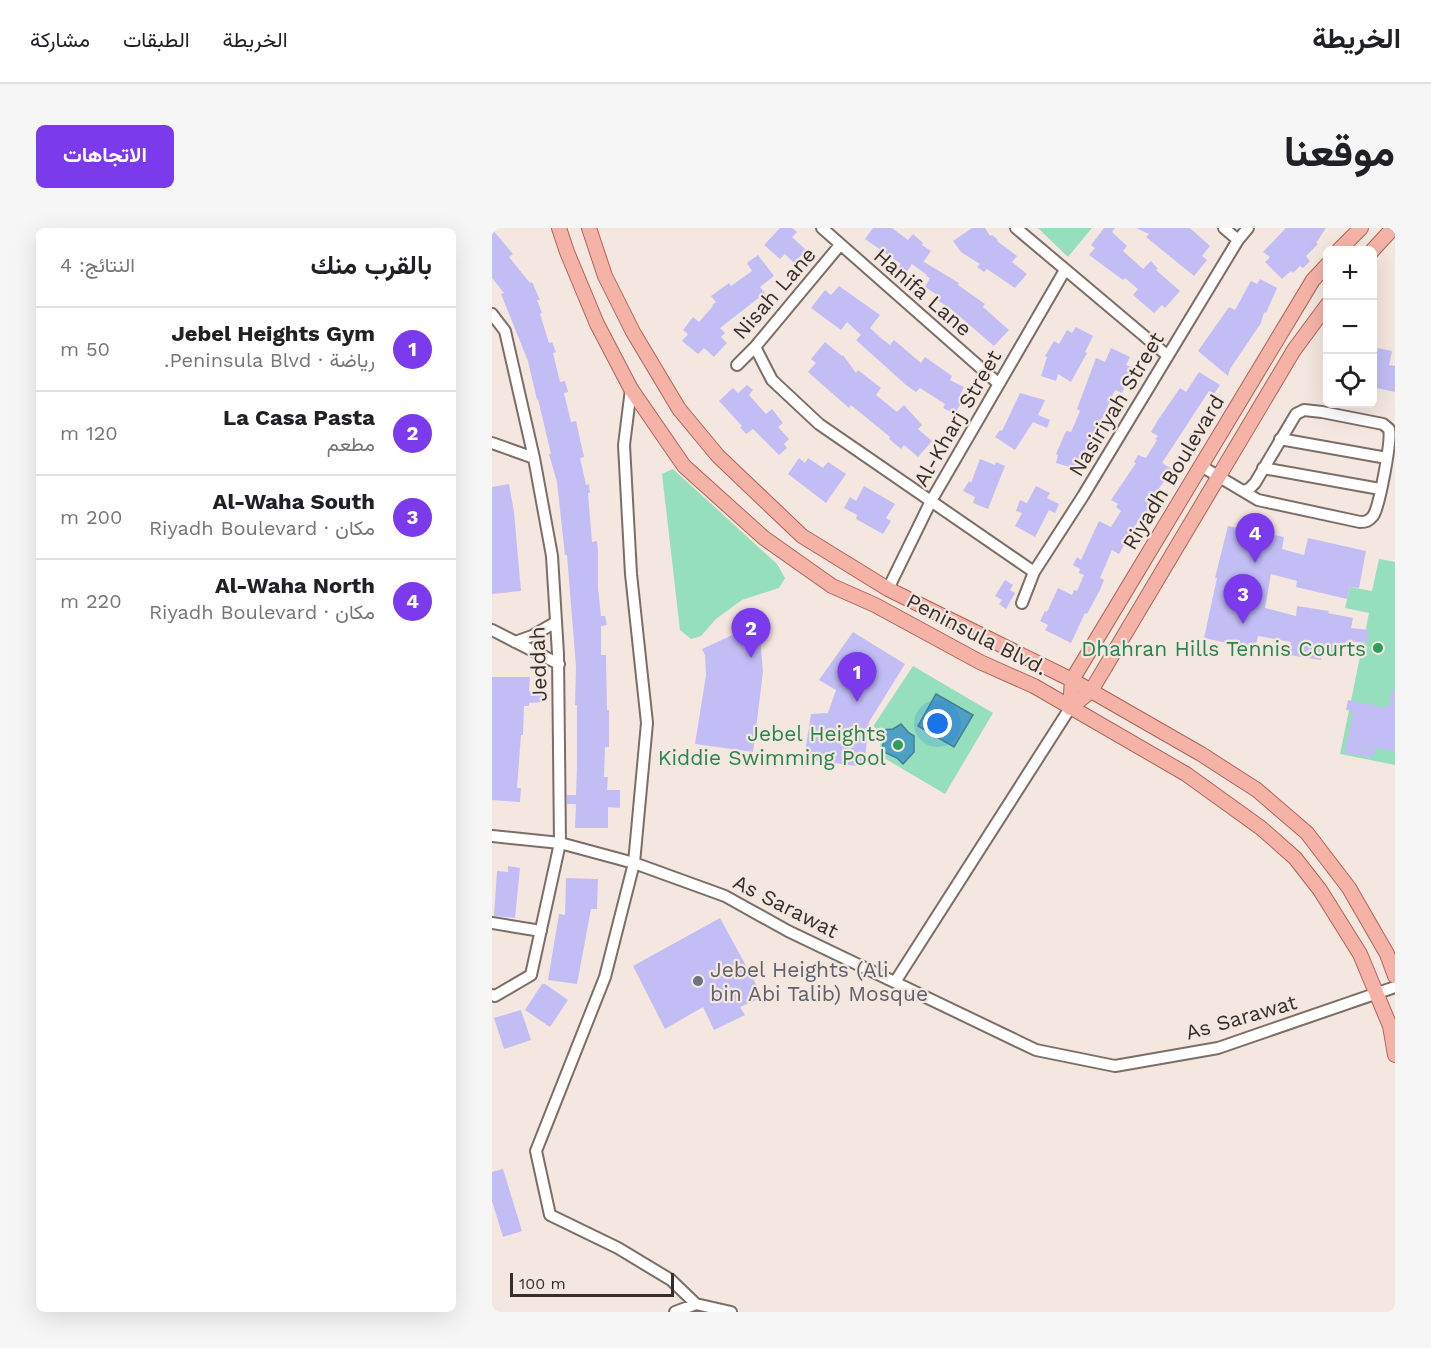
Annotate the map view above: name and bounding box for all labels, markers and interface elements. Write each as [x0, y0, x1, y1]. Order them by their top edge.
text: الخريطة [1312, 22, 1401, 55]
text: مشاركة [30, 27, 90, 52]
text: الطبقات [123, 27, 190, 52]
text: الخريطة [223, 27, 288, 52]
button: الاتجاهات [36, 125, 174, 188]
text: موقعنا [1284, 127, 1395, 176]
street label: Nisah Lane [727, 242, 821, 344]
street label: Hanifa Lane [869, 243, 977, 341]
map controls [1323, 246, 1377, 408]
button: + [1323, 246, 1377, 300]
text: بالقرب منك [310, 250, 432, 280]
text: النتائج: 4 [60, 253, 135, 277]
button: − [1323, 300, 1377, 354]
text: Jebel Heights Gym [171, 321, 375, 346]
street label: Nasiriyah Street [1063, 327, 1169, 481]
text: 50 m [60, 337, 110, 361]
text: 1 [408, 337, 417, 361]
street label: Al-Kharj Street [908, 345, 1006, 491]
text: رياضة · Peninsula Blvd. [164, 348, 375, 372]
button: locate [1323, 354, 1377, 408]
street label: Riyadh Boulevard [1117, 390, 1229, 554]
text: La Casa Pasta [223, 405, 375, 430]
text: 120 m [60, 421, 118, 445]
text: 2 [407, 421, 418, 445]
text: مطعم [327, 432, 375, 456]
text: Al-Waha South [213, 489, 375, 514]
text: 200 m [60, 505, 122, 529]
text: 3 [407, 505, 418, 529]
pin: 4 [1236, 514, 1275, 563]
text: مكان · Riyadh Boulevard [149, 516, 375, 540]
text: Al-Waha North [215, 573, 375, 598]
pin: 3 [1224, 574, 1263, 624]
street label: Peninsula Blvd. [902, 588, 1052, 680]
text: 220 m [60, 589, 122, 613]
text: 4 [406, 589, 419, 613]
text: مكان · Riyadh Boulevard [149, 600, 375, 624]
pin: 2 [732, 608, 770, 658]
street label: Jeddah [524, 626, 552, 702]
place label: Dhahran Hills Tennis Courts [1081, 636, 1366, 661]
marker: Dhahran Hills Tennis Courts [1371, 641, 1385, 655]
pin: 1 [838, 652, 877, 702]
your location [923, 709, 952, 738]
place label: Jebel Heights Kiddie Swimming Pool [658, 721, 887, 770]
marker: Jebel Heights Kiddie Swimming Pool [891, 738, 905, 752]
street label: As Sarawat [729, 869, 843, 943]
place label: Jebel Heights (Ali bin Abi Talib) Mosque [710, 957, 928, 1006]
marker: Jebel Heights (Ali bin Abi Talib) Mosque [691, 974, 705, 988]
street label: As Sarawat [1182, 989, 1300, 1045]
scale bar [510, 1270, 674, 1298]
text: 100 m [519, 1274, 566, 1293]

